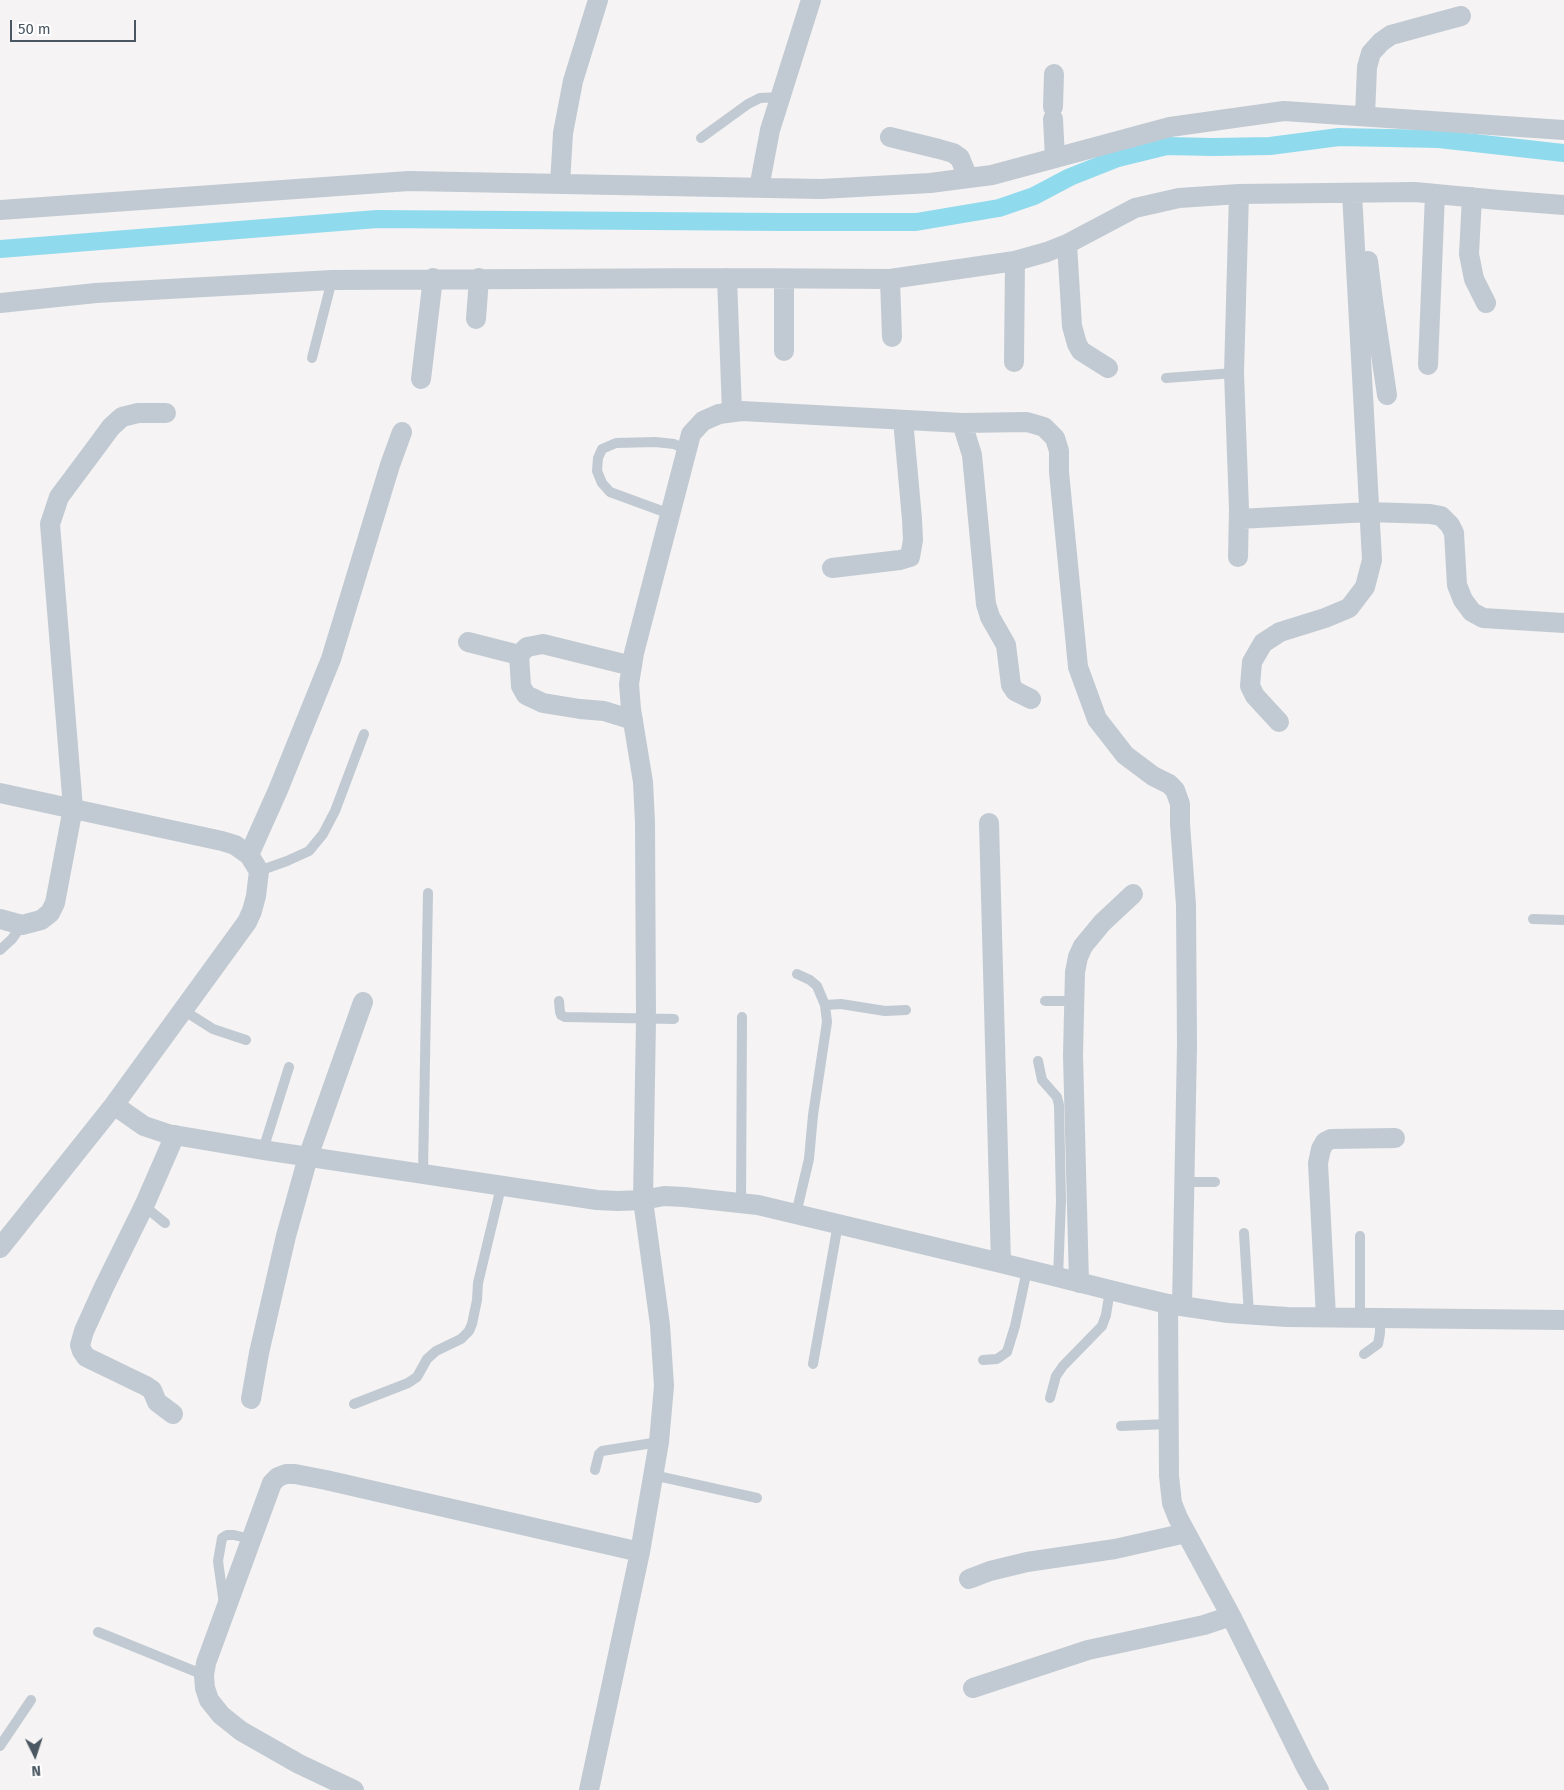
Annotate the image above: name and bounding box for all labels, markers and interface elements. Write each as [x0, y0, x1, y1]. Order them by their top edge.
scale bar [12, 10, 139, 42]
text: 50 m [18, 20, 51, 38]
north arrow [10, 1730, 60, 1780]
text: N [31, 1762, 41, 1779]

